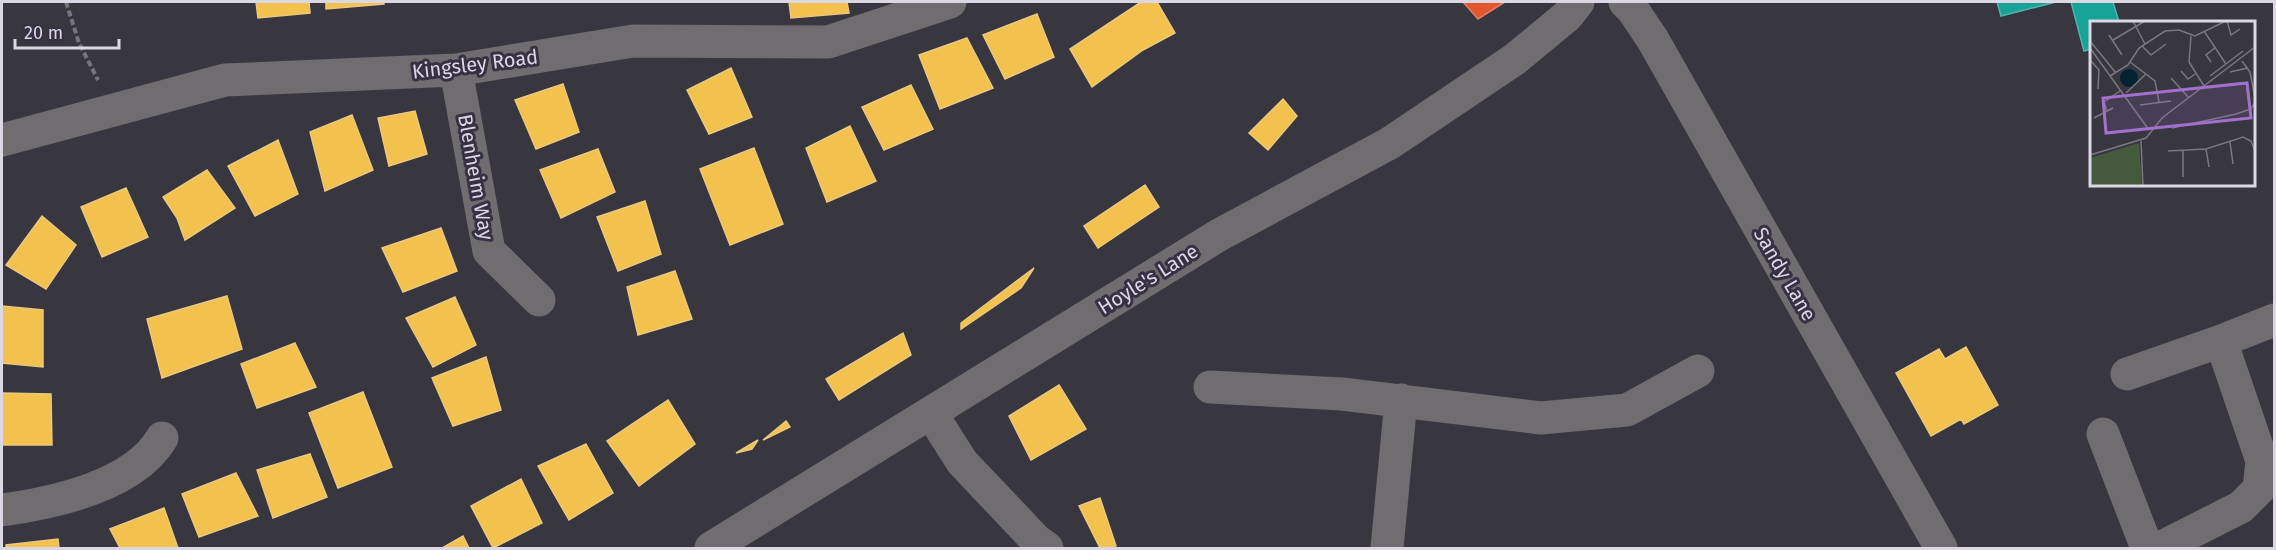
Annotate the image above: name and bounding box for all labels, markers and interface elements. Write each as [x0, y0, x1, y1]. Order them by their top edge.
scale bar [15, 12, 118, 50]
inset map [2090, 21, 2255, 186]
text: 20 m [24, 22, 63, 44]
street label: Kingsley Road [411, 44, 539, 84]
street label: Blenheim Way [453, 112, 499, 242]
street label: Sandy Lane [1749, 223, 1821, 325]
street label: Hoyle's Lane [1093, 239, 1203, 319]

